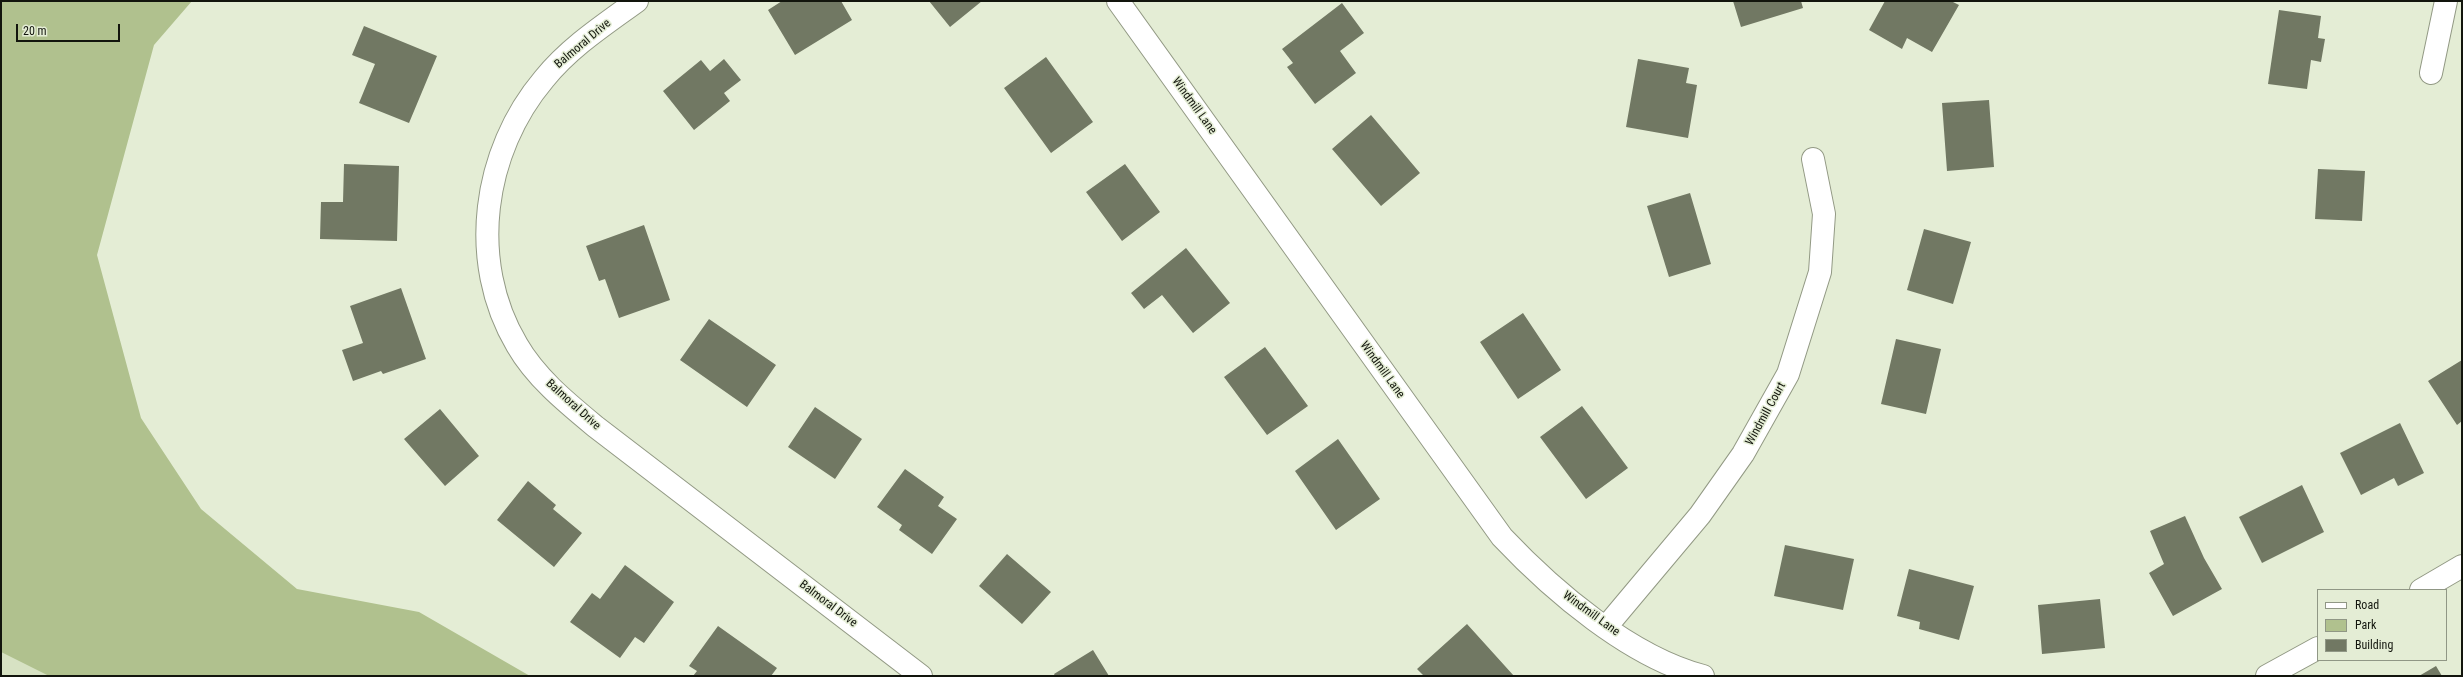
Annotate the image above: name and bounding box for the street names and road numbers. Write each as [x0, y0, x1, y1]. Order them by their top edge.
street label: Balmoral Drive [552, 16, 614, 72]
street label: Windmill Lane [1169, 75, 1219, 137]
street label: Windmill Lane [1357, 339, 1407, 401]
street label: Balmoral Drive [543, 377, 603, 433]
street label: Windmill Court [1743, 380, 1789, 448]
street label: Balmoral Drive [796, 578, 860, 630]
street label: Windmill Lane [1560, 589, 1622, 639]

